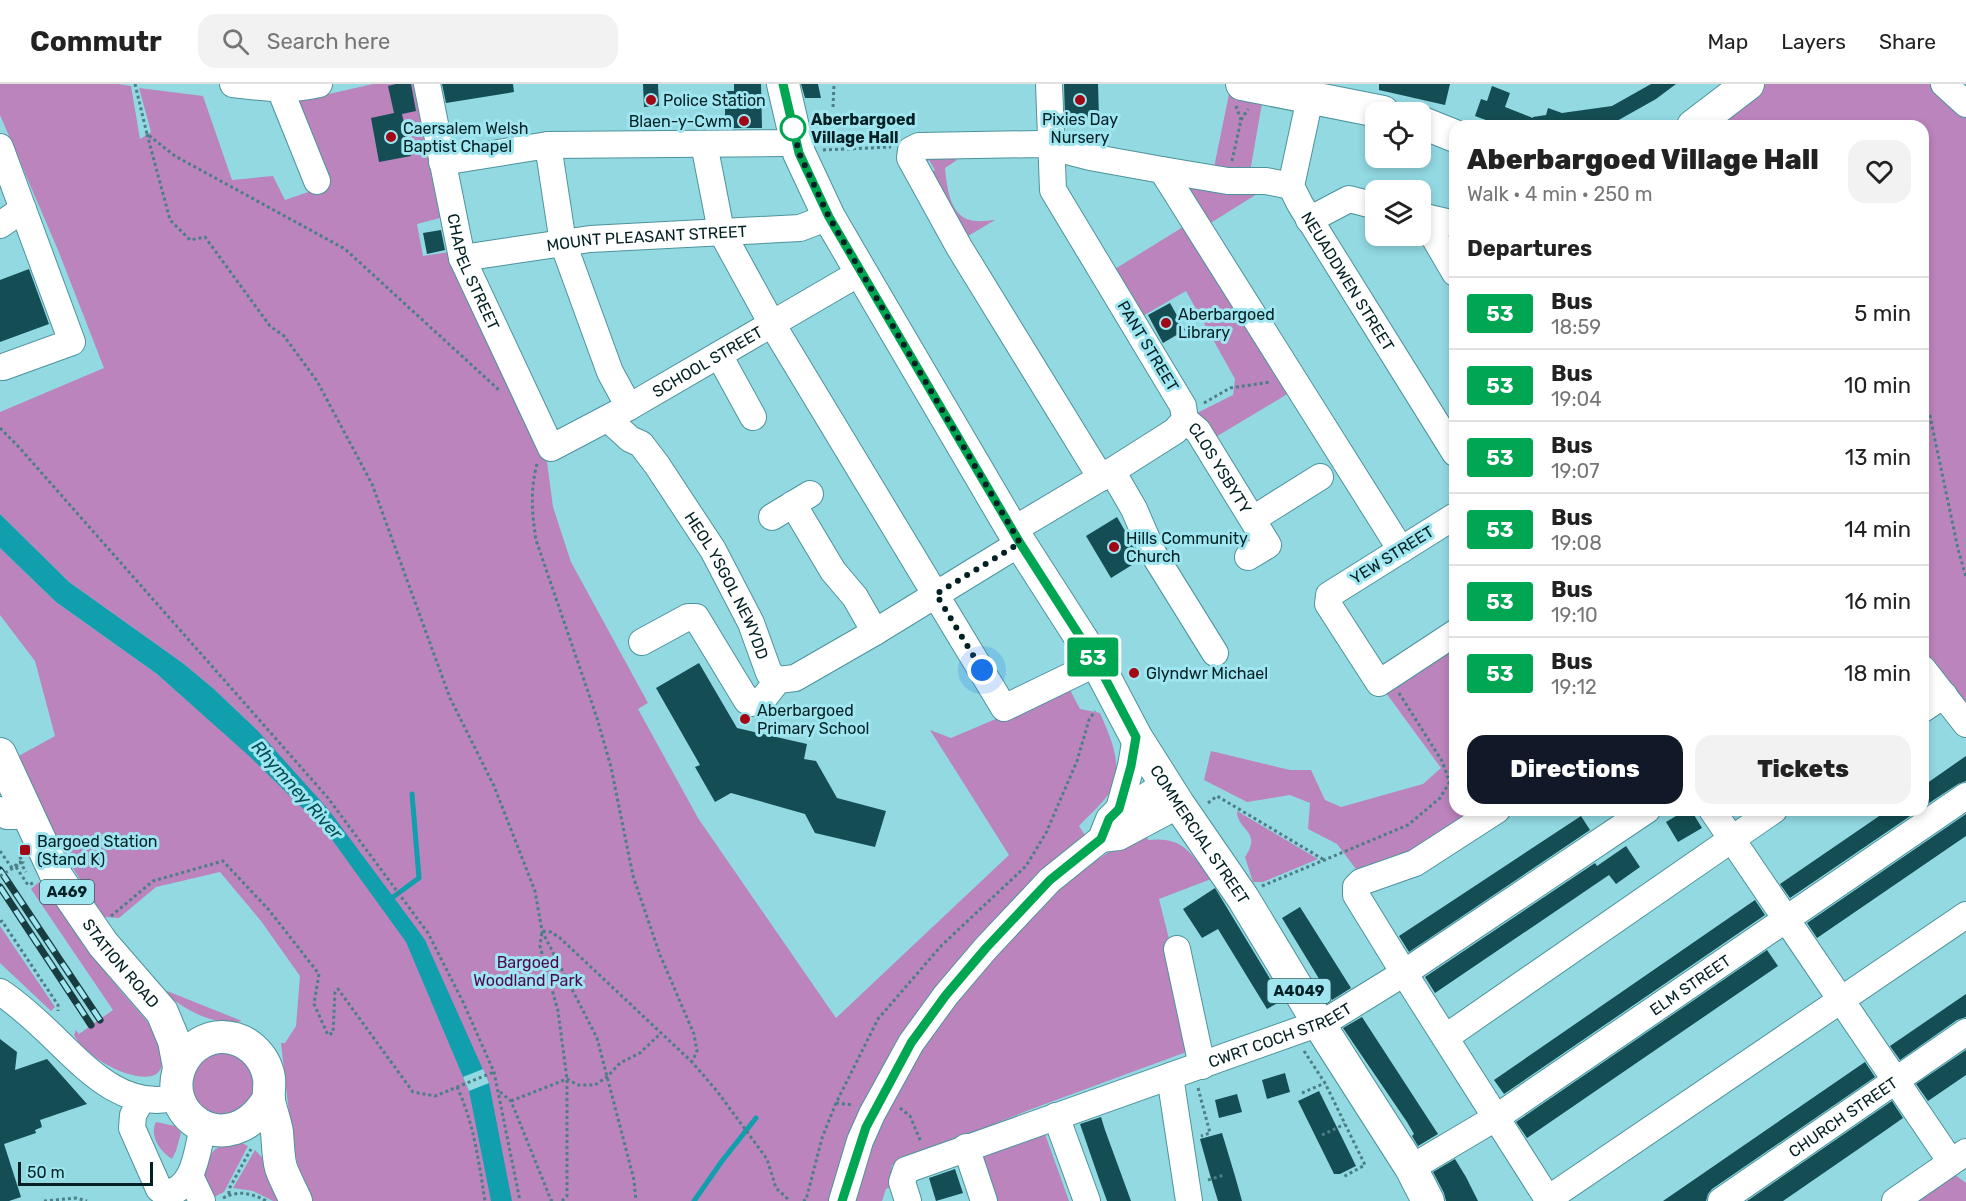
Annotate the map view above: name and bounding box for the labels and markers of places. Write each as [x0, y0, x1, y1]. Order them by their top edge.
place label: Police Station [663, 91, 766, 110]
marker: Police Station [644, 93, 658, 107]
marker: Pixies Day Nursery [1073, 93, 1087, 107]
place label: Aberbargoed Village Hall [811, 110, 916, 147]
place label: Pixies Day Nursery [1042, 110, 1118, 147]
place label: Blaen-y-Cwm [629, 112, 732, 131]
marker: Blaen-y-Cwm [737, 114, 751, 128]
marker: Aberbargoed Village Hall [780, 115, 806, 141]
place label: Caersalem Welsh Baptist Chapel [403, 119, 529, 156]
marker: Caersalem Welsh Baptist Chapel [384, 130, 398, 144]
place label: Aberbargoed Library [1178, 305, 1275, 342]
marker: Aberbargoed Library [1159, 316, 1173, 330]
place label: Hills Community Church [1126, 529, 1248, 566]
marker: Hills Community Church [1107, 540, 1121, 554]
place label: Glyndwr Michael [1146, 664, 1268, 683]
marker: Glyndwr Michael [1127, 666, 1141, 680]
place label: Aberbargoed Primary School [757, 701, 869, 738]
marker: Aberbargoed Primary School [738, 712, 752, 726]
place label: Bargoed Station (Stand K) [37, 832, 158, 869]
marker: Bargoed Station (Stand K) [18, 843, 32, 857]

